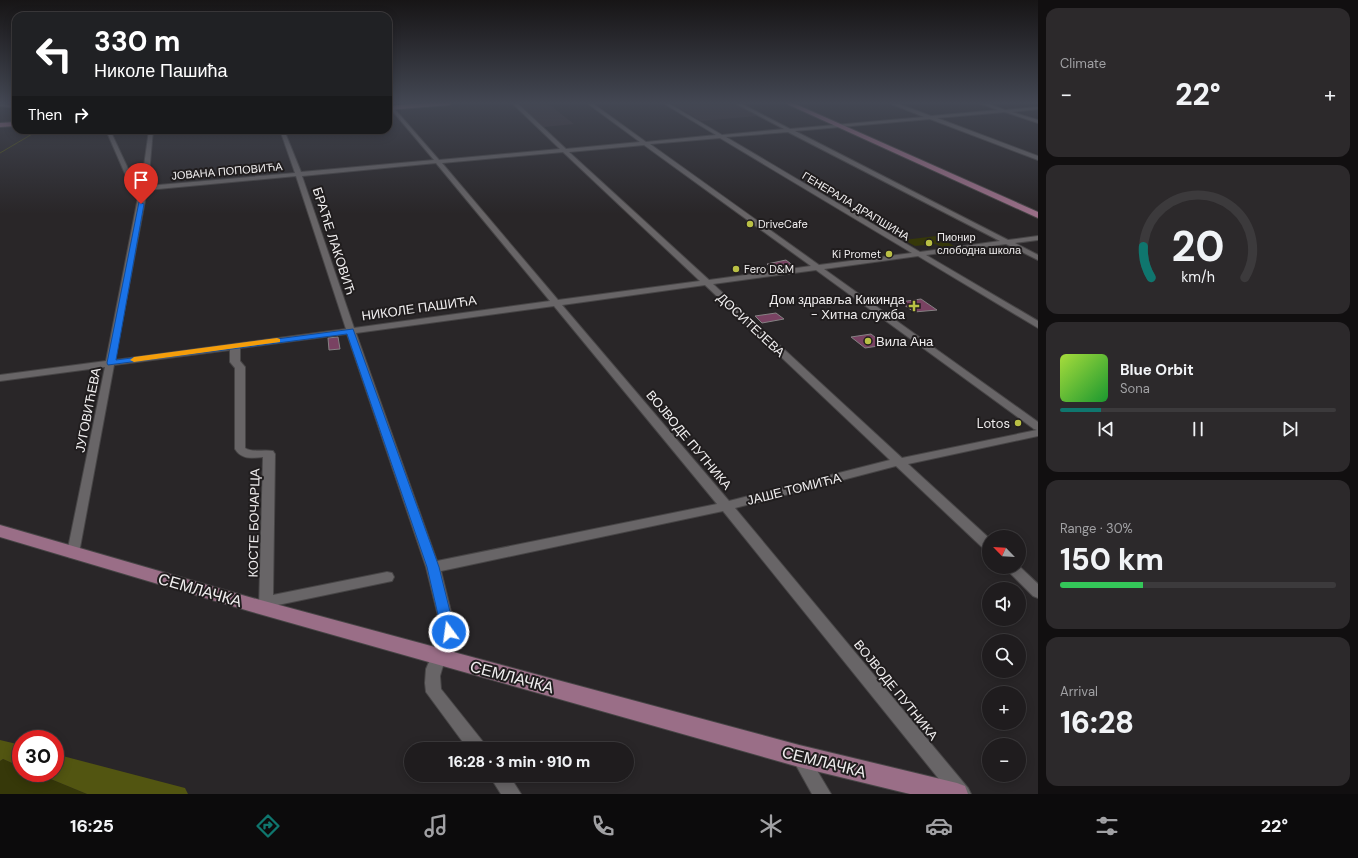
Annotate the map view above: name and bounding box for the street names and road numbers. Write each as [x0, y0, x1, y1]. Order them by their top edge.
street label: ЈОВАНА ПОПОВИЋА [171, 159, 284, 183]
street label: ГЕНЕРАЛА ДРАПШИНА [800, 168, 913, 244]
street label: БРАЋЕ ЛАКОВИЋ [309, 185, 359, 297]
street label: ДОСИТЕЈЕВА [714, 289, 789, 361]
street label: НИКОЛЕ ПАШИЋА [360, 291, 478, 324]
street label: ЈУГОВИЋЕВА [71, 366, 105, 454]
street label: ВОЈВОДЕ ПУТНИКА [643, 387, 736, 493]
street label: КОСТЕ БОЧАРЦА [245, 468, 263, 578]
street label: ЈАШЕ ТОМИЋА [745, 469, 843, 509]
street label: СЕМЛАЧКА [156, 568, 245, 612]
street label: ВОЈВОДЕ ПУТНИКА [850, 636, 942, 744]
street label: СЕМЛАЧКА [468, 656, 557, 698]
street label: СЕМЛАЧКА [780, 741, 869, 783]

